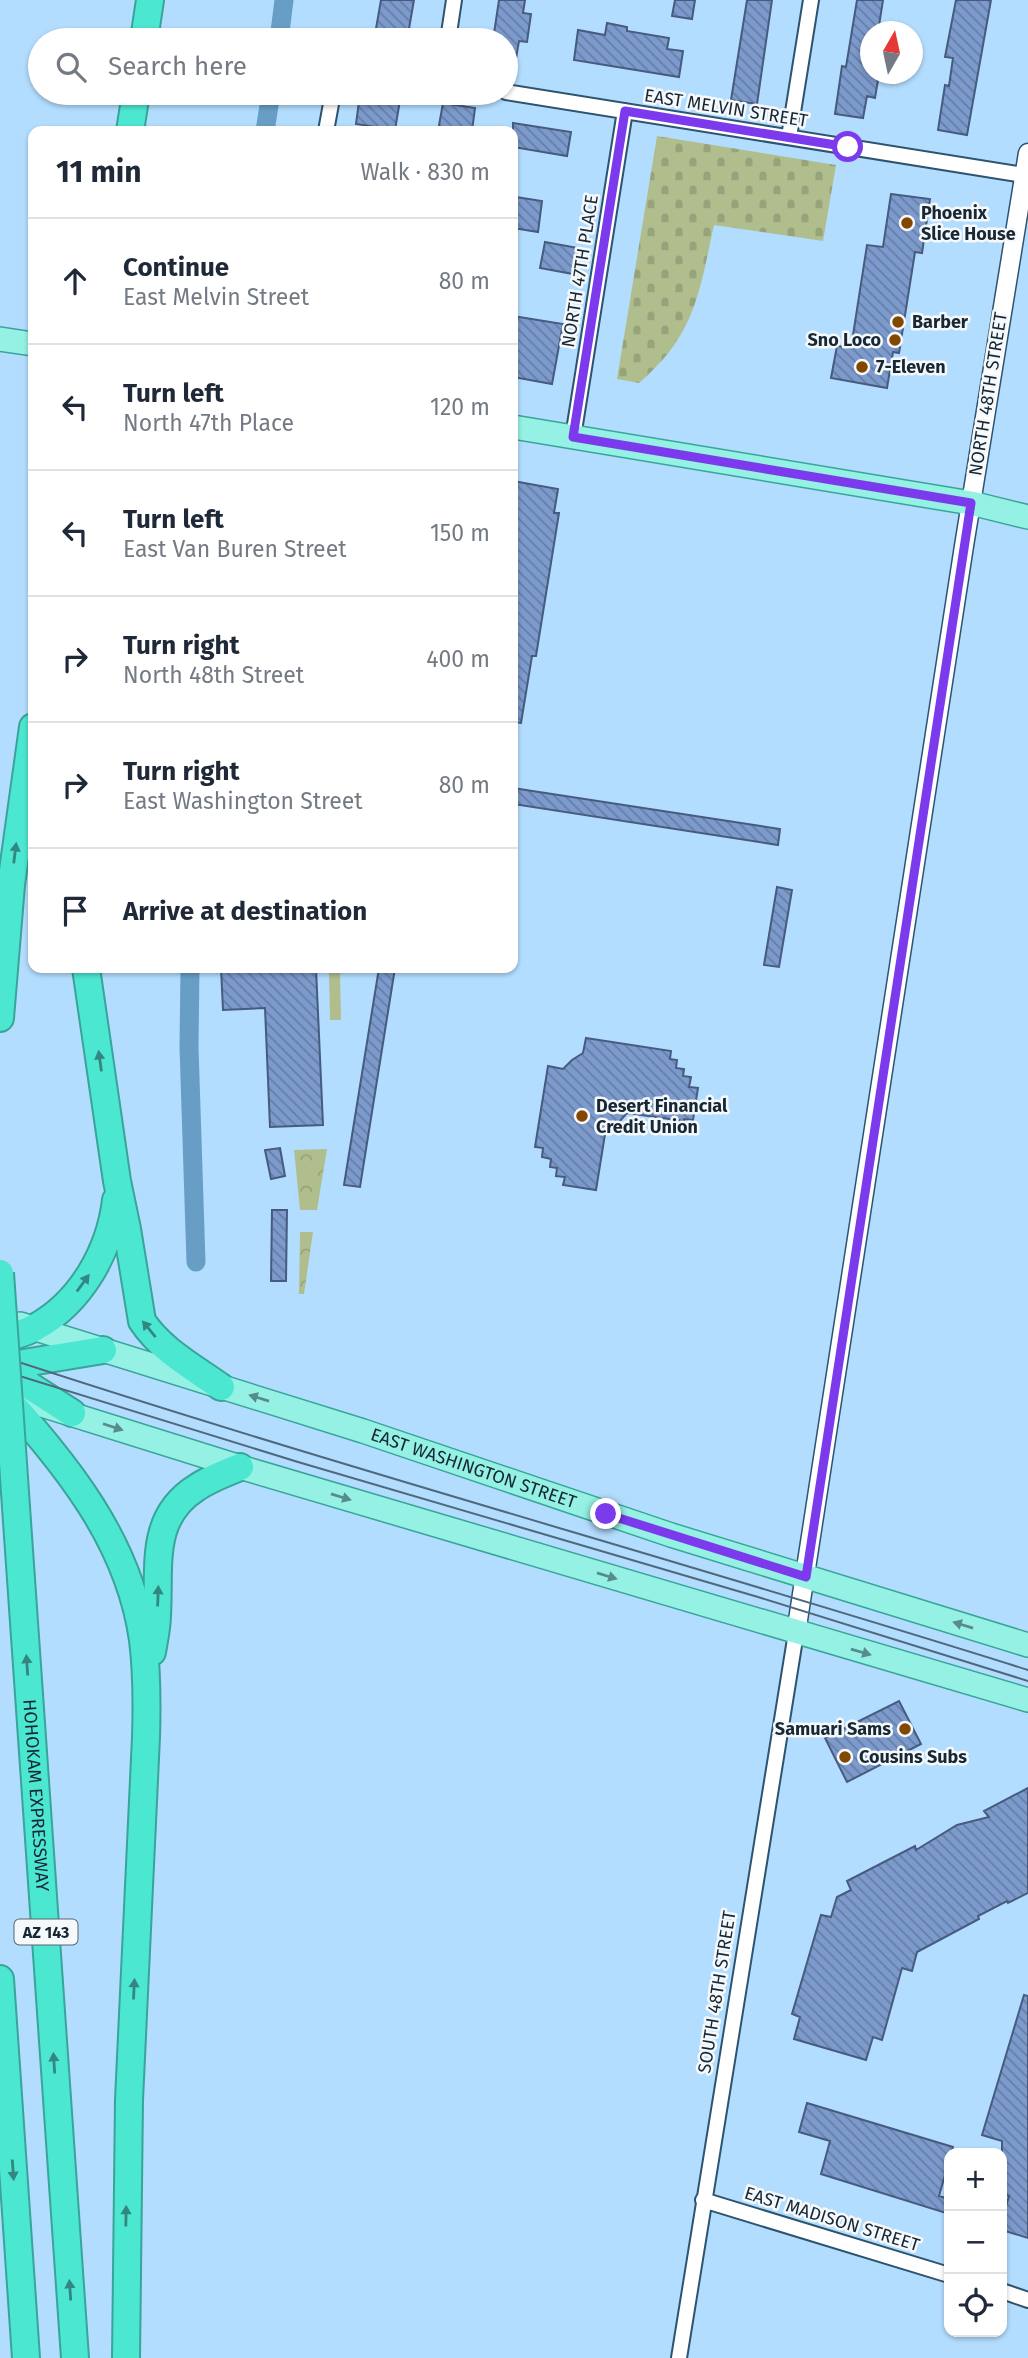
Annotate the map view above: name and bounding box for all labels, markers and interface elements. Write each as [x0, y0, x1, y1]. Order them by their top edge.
north arrow [860, 21, 923, 84]
search box [28, 28, 518, 105]
icon: search [52, 48, 90, 86]
text: Search here [108, 51, 247, 82]
street label: EAST MELVIN STREET [643, 84, 810, 132]
route start [832, 131, 863, 162]
text: 11 min [56, 154, 142, 190]
text: Walk · 830 m [360, 158, 490, 186]
street label: NORTH 47TH PLACE [557, 193, 603, 349]
place label: Phoenix Slice House [921, 202, 1016, 245]
marker: Phoenix Slice House [899, 215, 915, 231]
text: Continue [123, 252, 229, 283]
icon: ahead [56, 262, 94, 300]
text: 80 m [439, 267, 490, 295]
text: East Melvin Street [123, 283, 309, 311]
street label: NORTH 48TH STREET [964, 310, 1012, 477]
place label: Barber [912, 311, 969, 333]
marker: Barber [890, 314, 906, 330]
place label: Sno Loco [807, 329, 881, 351]
marker: Sno Loco [887, 332, 903, 348]
place label: 7-Eleven [876, 356, 946, 378]
marker: 7-Eleven [854, 359, 870, 375]
text: Turn left [123, 378, 224, 409]
icon: left [56, 388, 94, 426]
text: 120 m [430, 393, 490, 421]
text: North 47th Place [123, 409, 294, 437]
text: Turn left [123, 504, 224, 535]
icon: left [56, 514, 94, 552]
text: 150 m [430, 519, 490, 547]
text: East Van Buren Street [123, 535, 346, 563]
text: Turn right [123, 630, 240, 661]
icon: right [56, 640, 94, 678]
text: 400 m [426, 645, 490, 673]
text: North 48th Street [123, 661, 304, 689]
text: Turn right [123, 756, 240, 787]
icon: right [56, 766, 94, 804]
text: 80 m [439, 771, 490, 799]
text: East Washington Street [123, 787, 363, 815]
one-way arrow [9, 842, 20, 864]
icon: arrive [56, 892, 94, 930]
text: Arrive at destination [123, 896, 367, 927]
one-way arrow [94, 1050, 105, 1072]
place label: Desert Financial Credit Union [596, 1095, 728, 1138]
marker: Desert Financial Credit Union [574, 1108, 590, 1124]
one-way arrow [76, 1274, 90, 1292]
one-way arrow [141, 1321, 156, 1339]
one-way arrow [248, 1393, 269, 1403]
one-way arrow [103, 1422, 124, 1432]
street label: EAST WASHINGTON STREET [368, 1423, 580, 1514]
one-way arrow [330, 1492, 351, 1502]
route end [590, 1498, 621, 1529]
one-way arrow [597, 1571, 618, 1581]
one-way arrow [152, 1585, 164, 1607]
one-way arrow [952, 1620, 973, 1630]
one-way arrow [851, 1647, 873, 1658]
one-way arrow [21, 1654, 32, 1676]
street label: HOHOKAM EXPRESSWAY [18, 1698, 54, 1892]
place label: Samuari Sams [775, 1718, 891, 1740]
marker: Samuari Sams [897, 1721, 913, 1737]
place label: Cousins Subs [859, 1746, 967, 1768]
marker: Cousins Subs [837, 1749, 853, 1765]
street label: SOUTH 48TH STREET [693, 1909, 741, 2075]
road number: AZ 143 [14, 1920, 78, 1944]
one-way arrow [128, 1978, 139, 2000]
one-way arrow [49, 2052, 60, 2074]
map controls [944, 2148, 1007, 2337]
button: + [944, 2148, 1007, 2211]
one-way arrow [8, 2159, 19, 2181]
street label: EAST MADISON STREET [742, 2182, 923, 2256]
one-way arrow [121, 2205, 132, 2227]
button: − [944, 2211, 1007, 2274]
button: locate [944, 2274, 1007, 2337]
one-way arrow [64, 2279, 75, 2301]

